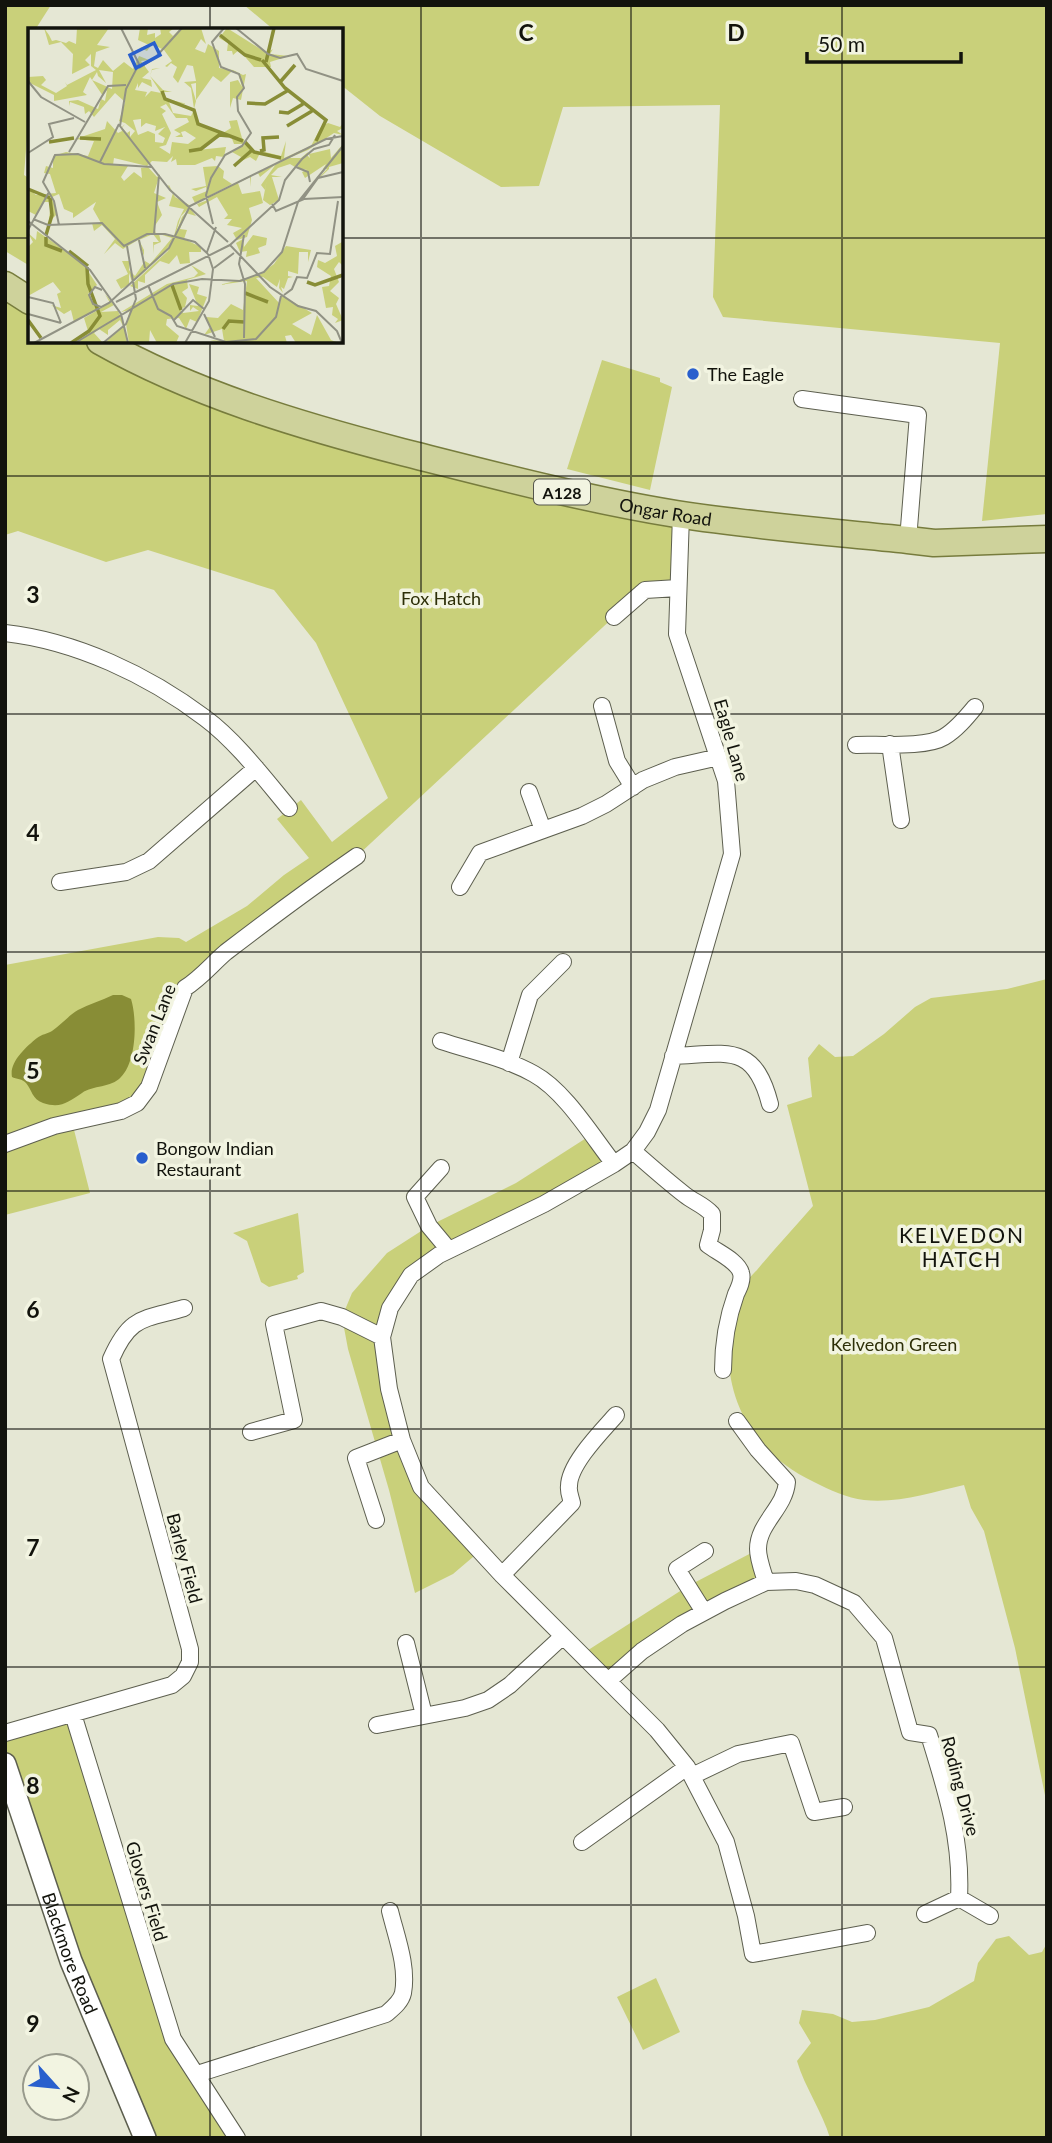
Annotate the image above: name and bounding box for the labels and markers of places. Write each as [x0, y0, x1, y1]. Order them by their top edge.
place label: The Eagle [707, 363, 784, 385]
marker: The Eagle [685, 366, 701, 382]
place label: Bongow Indian Restaurant [156, 1137, 274, 1180]
marker: Bongow Indian Restaurant [134, 1150, 150, 1166]

